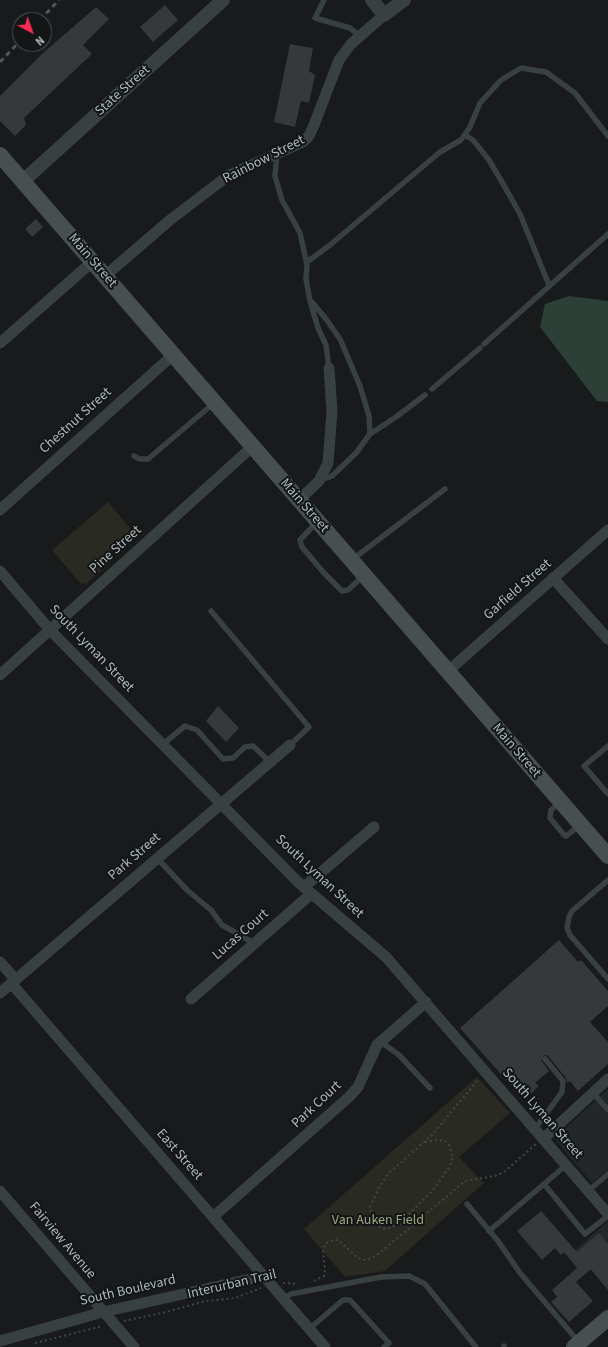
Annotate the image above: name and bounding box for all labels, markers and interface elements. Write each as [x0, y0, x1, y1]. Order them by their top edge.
north arrow [12, 12, 52, 52]
text: N [32, 33, 47, 49]
street label: State Street [92, 62, 154, 120]
street label: Rainbow Street [220, 132, 308, 188]
street label: Main Street [64, 231, 120, 291]
street label: Chestnut Street [37, 384, 115, 458]
street label: Main Street [276, 476, 332, 536]
street label: Pine Street [87, 522, 145, 578]
street label: Garfield Street [481, 556, 555, 624]
street label: South Lyman Street [45, 602, 137, 696]
street label: Main Street [488, 721, 544, 781]
street label: Park Street [105, 830, 165, 884]
street label: South Lyman Street [271, 832, 367, 922]
street label: Lucas Court [209, 906, 273, 964]
street label: South Lyman Street [498, 1065, 586, 1163]
street label: Park Court [289, 1078, 345, 1132]
street label: East Street [152, 1126, 206, 1184]
street label: Fairview Avenue [25, 1199, 99, 1283]
park label: Van Auken Field [332, 1213, 424, 1229]
street label: Interurban Trail [186, 1267, 278, 1303]
street label: South Boulevard [79, 1272, 177, 1310]

